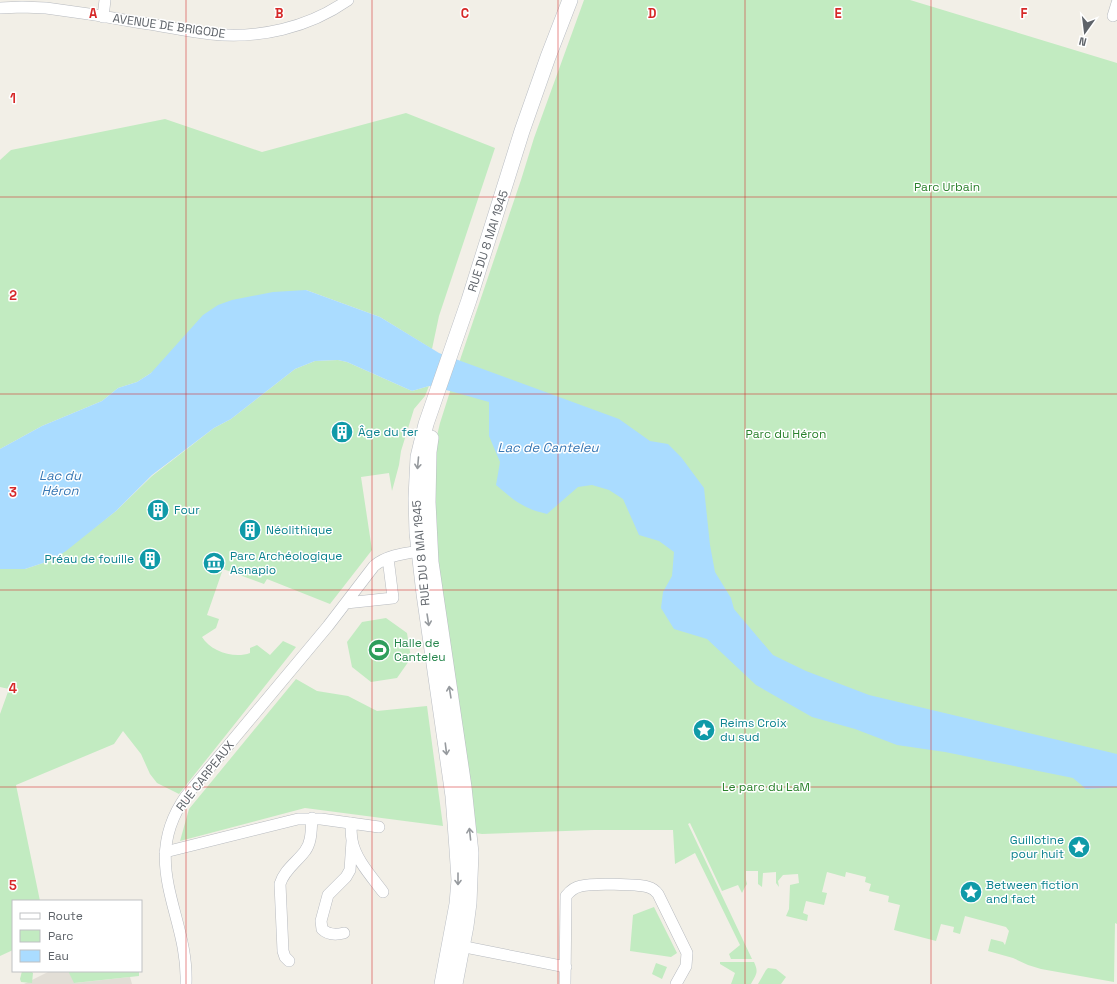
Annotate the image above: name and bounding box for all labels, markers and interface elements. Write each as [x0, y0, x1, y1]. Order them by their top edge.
text: A [89, 5, 98, 22]
text: B [275, 5, 284, 22]
text: C [461, 5, 469, 22]
text: D [648, 5, 657, 22]
text: E [834, 5, 842, 22]
text: F [1021, 5, 1028, 22]
street label: AVENUE DE BRIGODE [112, 10, 227, 42]
north arrow [1065, 12, 1105, 52]
text: N [1077, 34, 1088, 49]
text: 1 [10, 90, 16, 107]
park label: Parc Urbain [914, 179, 980, 195]
street label: RUE DU 8 MAI 1945 [464, 188, 512, 294]
text: 2 [9, 287, 17, 304]
building icon: Âge du fer [329, 419, 355, 445]
place label: Âge du fer [358, 424, 419, 440]
park label: Parc du Héron [746, 426, 826, 442]
water label: Lac de Canteleu [498, 439, 599, 456]
one-way arrow [414, 456, 421, 469]
water label: Lac du Héron [39, 467, 82, 499]
text: 3 [9, 484, 17, 501]
building icon: Four [145, 497, 171, 523]
street label: RUE DU 8 MAI 1945 [408, 500, 434, 606]
place label: Four [174, 502, 200, 518]
building icon: Néolithique [237, 517, 263, 543]
place label: Néolithique [266, 522, 332, 538]
building icon: Préau de fouille [137, 546, 163, 572]
place label: Parc Archéologique Asnapio [230, 548, 342, 578]
museum icon: Parc Archéologique Asnapio [201, 550, 227, 576]
place label: Préau de fouille [45, 551, 134, 567]
one-way arrow [424, 614, 432, 627]
place label: Halle de Canteleu [394, 635, 446, 665]
sports icon: Halle de Canteleu [366, 637, 392, 663]
text: 4 [9, 680, 17, 697]
one-way arrow [446, 686, 454, 699]
place label: Reims Croix du sud [720, 715, 787, 745]
place icon: Reims Croix du sud [691, 717, 717, 743]
street label: RUE CARPEAUX [172, 737, 238, 814]
one-way arrow [442, 742, 450, 755]
park label: Le parc du LaM [722, 779, 810, 795]
one-way arrow [466, 828, 474, 841]
place label: Guillotine pour huit [1010, 832, 1064, 862]
place icon: Guillotine pour huit [1066, 834, 1092, 860]
one-way arrow [454, 872, 462, 885]
text: 5 [9, 877, 17, 894]
place label: Between fiction and fact [986, 877, 1079, 907]
place icon: Between fiction and fact [958, 879, 984, 905]
legend [12, 900, 142, 972]
text: Route [48, 908, 83, 924]
text: Parc [48, 928, 73, 944]
text: Eau [48, 948, 69, 964]

